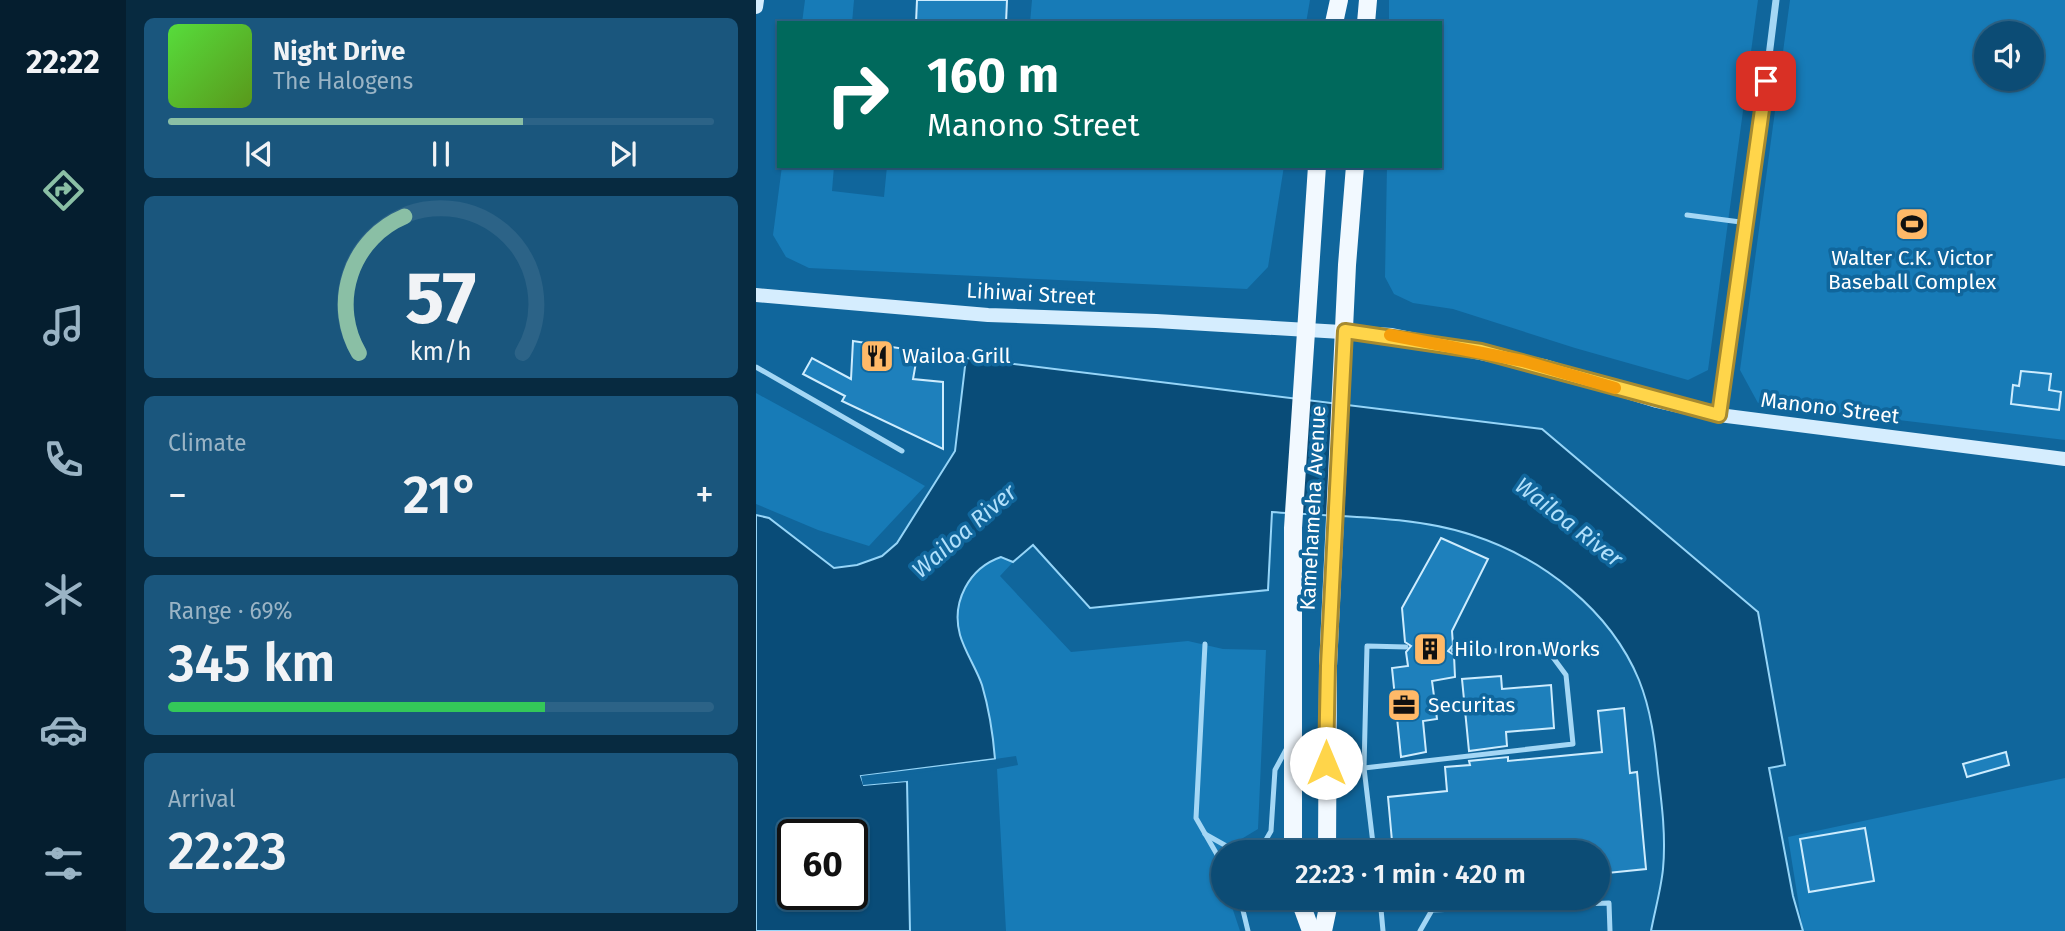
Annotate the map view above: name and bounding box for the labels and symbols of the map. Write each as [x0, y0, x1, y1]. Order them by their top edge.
pin [1736, 51, 1796, 111]
sports icon: Walter C.K. Victor Baseball Complex [1893, 205, 1931, 243]
place label: Walter C.K. Victor Baseball Complex [1828, 245, 1997, 295]
street label: Lihiwai Street [966, 278, 1097, 310]
restaurant icon: Wailoa Grill [858, 337, 896, 375]
place label: Wailoa Grill [902, 343, 1011, 369]
street label: Manono Street [1759, 387, 1901, 429]
street label: Kamehameha Avenue [1295, 405, 1331, 611]
water label: Wailoa River [1510, 471, 1629, 573]
water label: Wailoa River [906, 477, 1023, 584]
building icon: Hilo Iron Works [1411, 630, 1449, 668]
place label: Hilo Iron Works [1454, 636, 1600, 662]
office icon: Securitas [1385, 686, 1423, 724]
place label: Securitas [1428, 692, 1516, 718]
position arrow [1289, 726, 1363, 800]
speed limit sign: 60 [777, 819, 868, 910]

